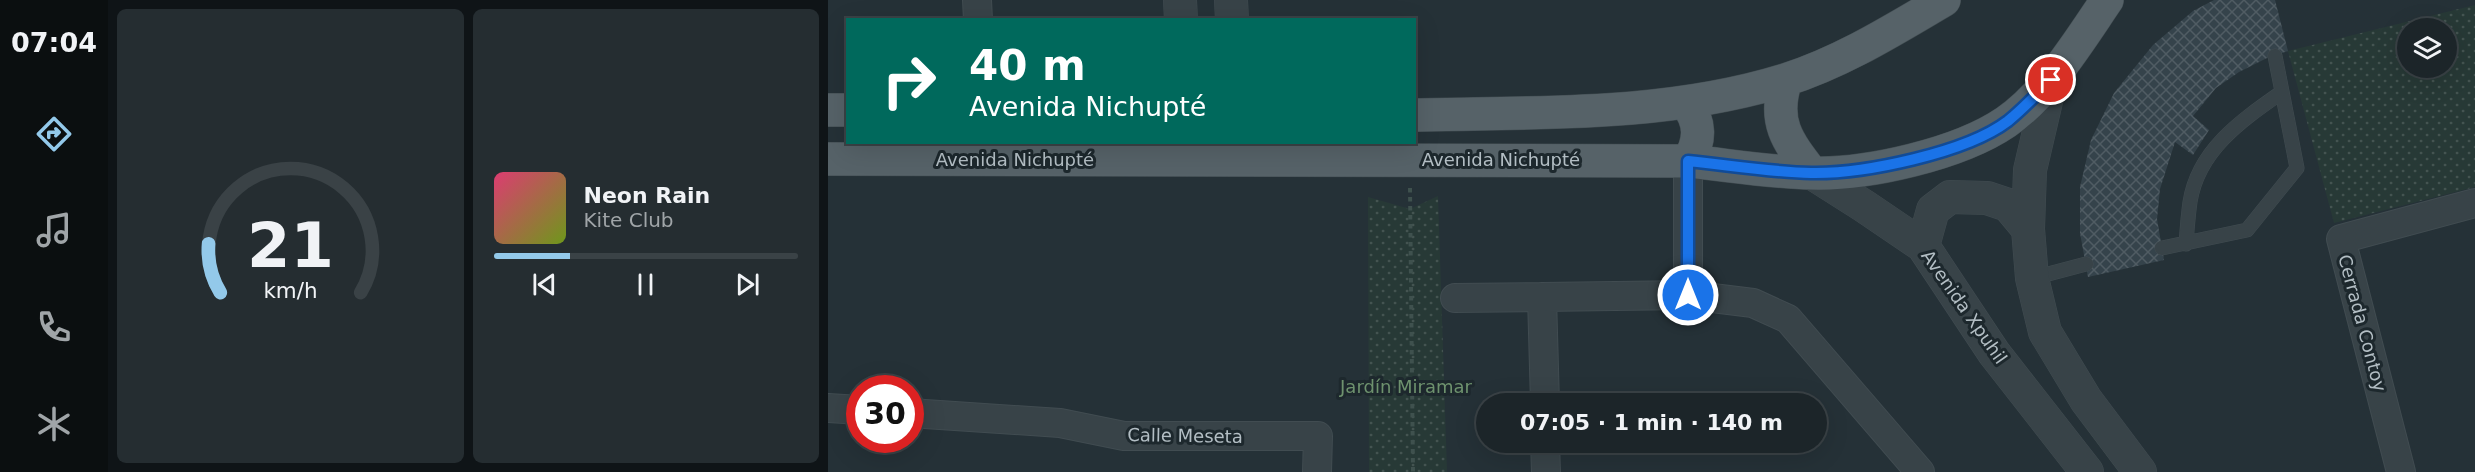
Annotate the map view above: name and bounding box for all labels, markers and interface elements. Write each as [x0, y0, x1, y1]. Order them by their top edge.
map controls [2397, 18, 2457, 78]
button: layers [2397, 18, 2457, 78]
text: 07:04 [11, 27, 97, 58]
text: 40 m [969, 41, 1086, 90]
icon: right [870, 42, 948, 120]
pin [2025, 54, 2076, 105]
icon: arrive [2034, 63, 2067, 96]
text: Avenida Nichupté [969, 91, 1206, 122]
icon: directions [33, 113, 75, 155]
street label: Avenida Nichupté [936, 149, 1094, 170]
street label: Avenida Nichupté [1422, 149, 1580, 170]
text: Neon Rain [584, 183, 710, 208]
text: Kite Club [584, 208, 674, 232]
icon: music [33, 209, 75, 251]
text: 21 [247, 209, 334, 282]
street label: Avenida Xpuhil [1917, 246, 2011, 368]
street label: Cerrada Contoy [2334, 252, 2391, 394]
position arrow [1656, 263, 1720, 327]
icon: previous [528, 268, 561, 301]
icon: pause [629, 268, 662, 301]
icon: next [731, 268, 764, 301]
text: km/h [263, 278, 317, 303]
icon: phone [33, 306, 75, 348]
speed limit sign: 30 [846, 375, 924, 453]
park label: Jardín Miramar [1339, 376, 1473, 397]
icon: climate [33, 403, 75, 445]
text: 07:05 · 1 min · 140 m [1520, 410, 1783, 435]
street label: Calle Meseta [1127, 424, 1243, 447]

